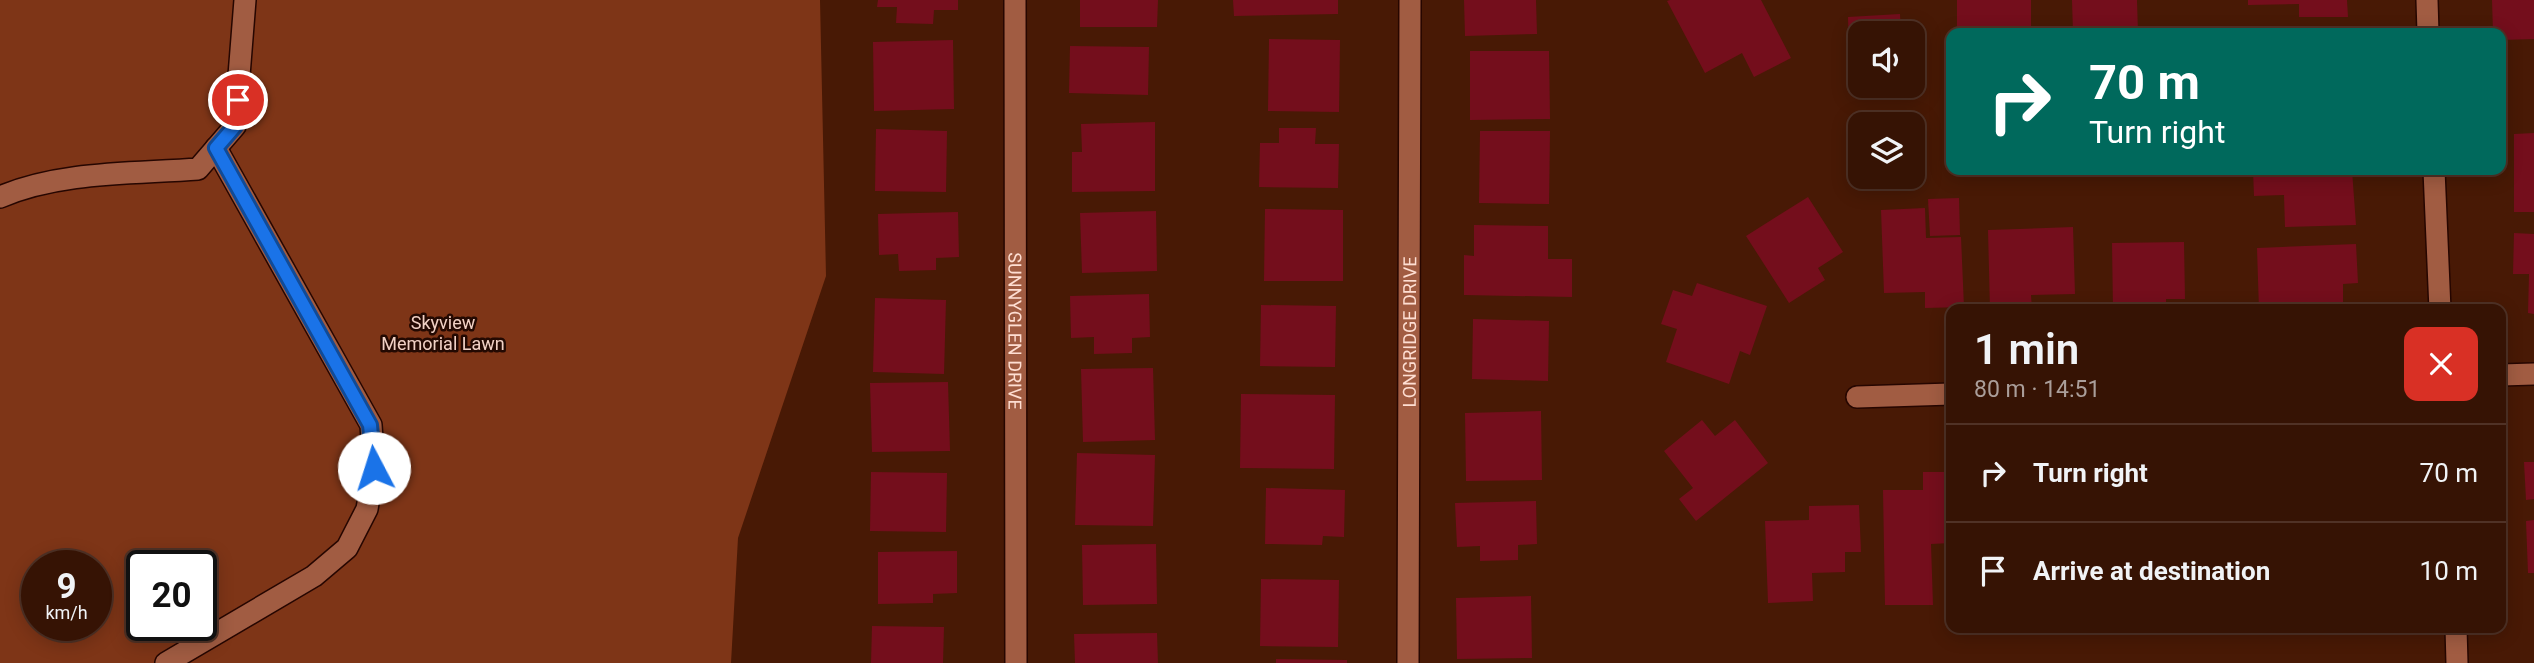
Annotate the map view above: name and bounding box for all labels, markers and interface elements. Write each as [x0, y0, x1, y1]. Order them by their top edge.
map controls [1848, 21, 1925, 189]
button: sound [1848, 21, 1925, 98]
text: 70 m [2089, 54, 2200, 111]
icon: right [1974, 56, 2065, 147]
pin [208, 70, 268, 130]
icon: arrive [219, 81, 257, 119]
button: layers [1848, 112, 1925, 189]
text: Turn right [2089, 113, 2225, 151]
street label: SUNNYGLEN DRIVE [1005, 252, 1026, 410]
street label: LONGRIDGE DRIVE [1398, 257, 1420, 407]
park label: Skyview Memorial Lawn [381, 312, 505, 354]
text: 1 min [1974, 325, 2079, 374]
button: close [2404, 327, 2478, 401]
text: 80 m · 14:51 [1974, 376, 2100, 403]
position arrow [337, 431, 411, 505]
icon: right [1974, 454, 2012, 492]
text: Turn right [2033, 458, 2148, 488]
text: 70 m [2420, 458, 2478, 488]
speed limit sign: 20 [126, 550, 217, 641]
icon: arrive [1974, 552, 2012, 590]
text: Arrive at destination [2033, 556, 2270, 586]
text: 10 m [2420, 556, 2478, 586]
text: 9 [56, 566, 77, 607]
text: km/h [45, 602, 88, 623]

